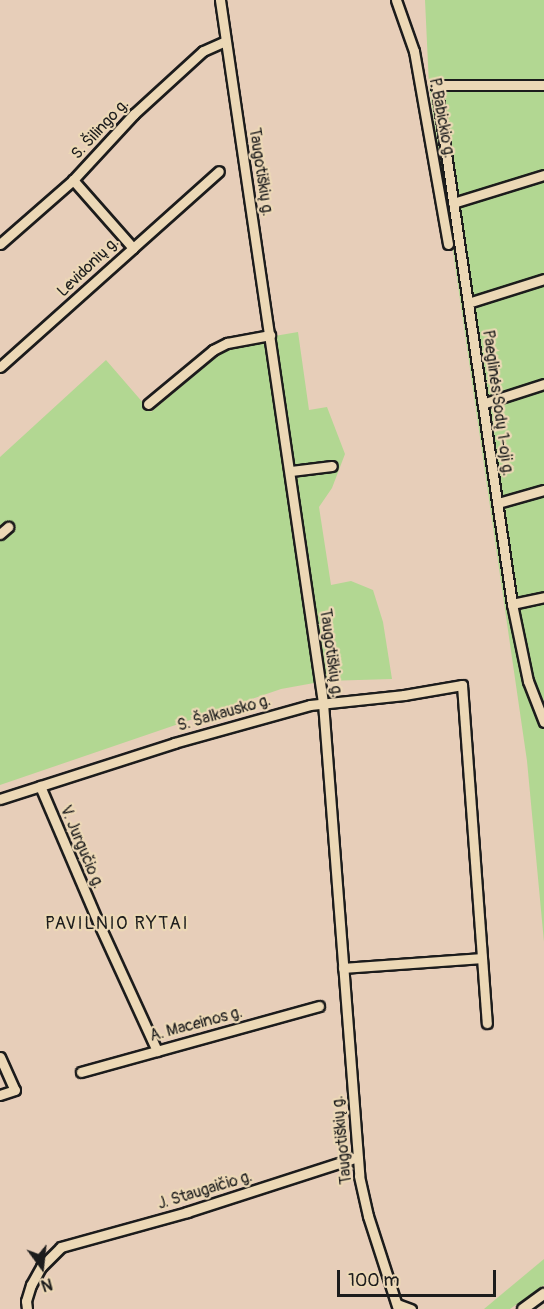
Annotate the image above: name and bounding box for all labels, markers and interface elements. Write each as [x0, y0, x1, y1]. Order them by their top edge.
street label: P. Babickio g. [425, 76, 459, 160]
street label: S. Šilingo g. [67, 95, 133, 163]
street label: Taugotiškių g. [245, 127, 277, 217]
street label: Levidonių g. [53, 233, 123, 301]
street label: Paeglinės Sodų 1-oji g. [478, 329, 518, 477]
street label: Taugotiškių g. [315, 608, 347, 698]
street label: S. Šalkausko g. [175, 691, 273, 735]
street label: V. Jurgučio g. [56, 803, 108, 891]
district label: PAVILNIO RYTAI [45, 913, 189, 935]
street label: A. Maceinos g. [148, 1002, 244, 1046]
street label: Taugotiškių g. [328, 1095, 356, 1185]
street label: J. Staugaičio g. [155, 1167, 255, 1213]
north arrow [12, 1237, 72, 1297]
scale bar [340, 1258, 499, 1296]
text: 100 m [348, 1269, 400, 1292]
text: N [39, 1273, 54, 1295]

